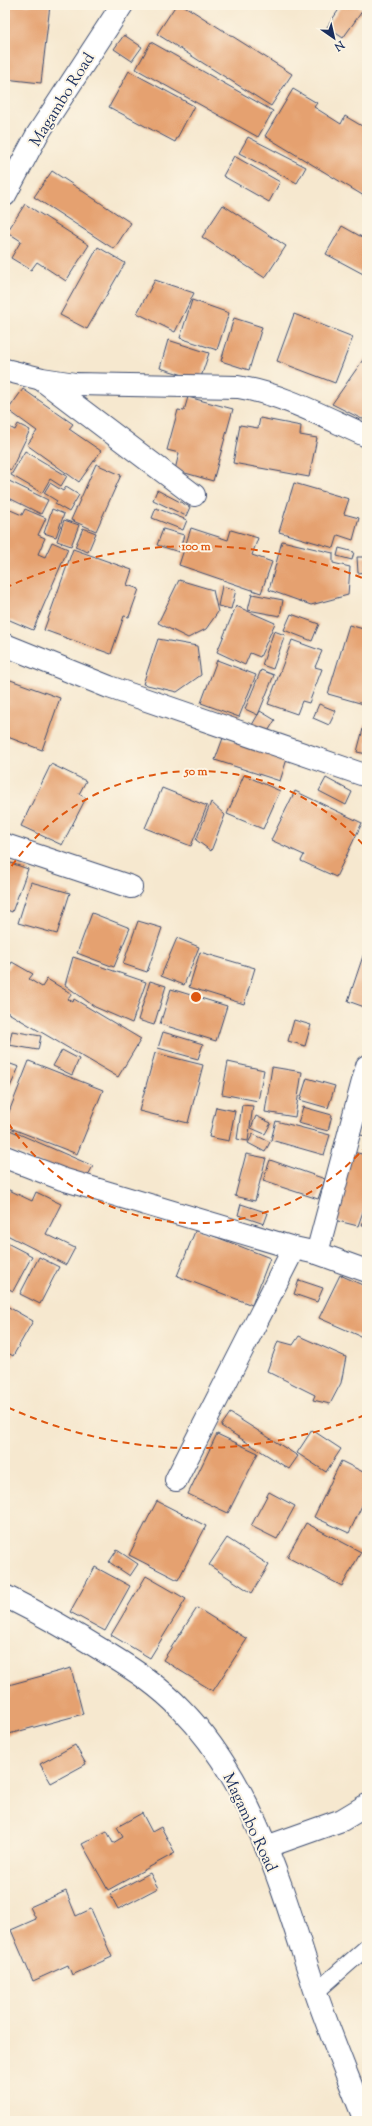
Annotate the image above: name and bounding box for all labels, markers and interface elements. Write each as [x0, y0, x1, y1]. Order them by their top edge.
north arrow [314, 18, 354, 58]
text: N [331, 36, 348, 55]
street label: Magambo Road [25, 49, 101, 152]
text: 100 m [180, 538, 211, 556]
text: 50 m [184, 763, 208, 781]
centre of rings [189, 990, 203, 1004]
street label: Magambo Road [216, 1770, 282, 1876]

